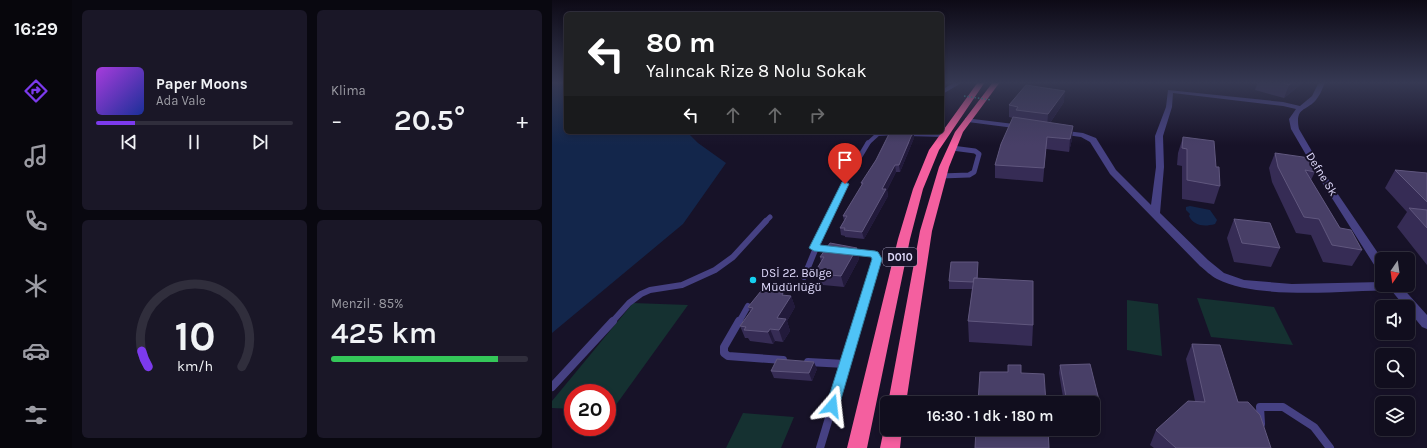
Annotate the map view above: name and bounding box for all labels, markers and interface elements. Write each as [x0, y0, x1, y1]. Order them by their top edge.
text: 16:29 [14, 18, 58, 40]
text: 80 m [646, 26, 715, 59]
icon: left [580, 28, 632, 80]
text: Yalıncak Rize 8 Nolu Sokak [646, 60, 867, 82]
text: Paper Moons [156, 75, 248, 93]
icon: directions [22, 77, 50, 105]
text: Klima [331, 83, 366, 98]
text: Ada Vale [156, 93, 206, 108]
text: 20.5° [394, 102, 465, 138]
icon: left [680, 104, 702, 126]
icon: ahead [722, 104, 744, 126]
icon: ahead [764, 104, 786, 126]
icon: right [806, 104, 828, 126]
text: − [331, 108, 343, 134]
text: + [516, 108, 528, 134]
icon: previous [118, 131, 140, 153]
icon: pause [183, 131, 205, 153]
icon: next [249, 131, 271, 153]
icon: music [22, 142, 50, 170]
pin [828, 143, 862, 184]
icon: arrive [834, 149, 856, 171]
street label: Defne Sk [1303, 150, 1341, 198]
icon: phone [22, 207, 50, 235]
road number: D010 [883, 248, 917, 266]
north arrow [1375, 252, 1415, 292]
map controls [1375, 252, 1415, 436]
place label: DSİ 22. Bölge Müdürlüğü [761, 266, 832, 294]
icon: climate [22, 272, 50, 300]
marker: DSİ 22. Bölge Müdürlüğü [748, 275, 758, 285]
text: Menzil · 85% [331, 296, 403, 311]
button: sound [1375, 300, 1415, 340]
text: 10 [174, 312, 215, 360]
text: 425 km [331, 315, 437, 351]
icon: car [22, 337, 50, 365]
button: search [1375, 348, 1415, 388]
text: km/h [176, 358, 213, 375]
speed limit sign: 20 [564, 384, 616, 436]
position arrow [811, 385, 853, 427]
button: layers [1375, 396, 1415, 436]
icon: filters [22, 401, 50, 429]
text: 16:30 · 1 dk · 180 m [927, 407, 1053, 425]

